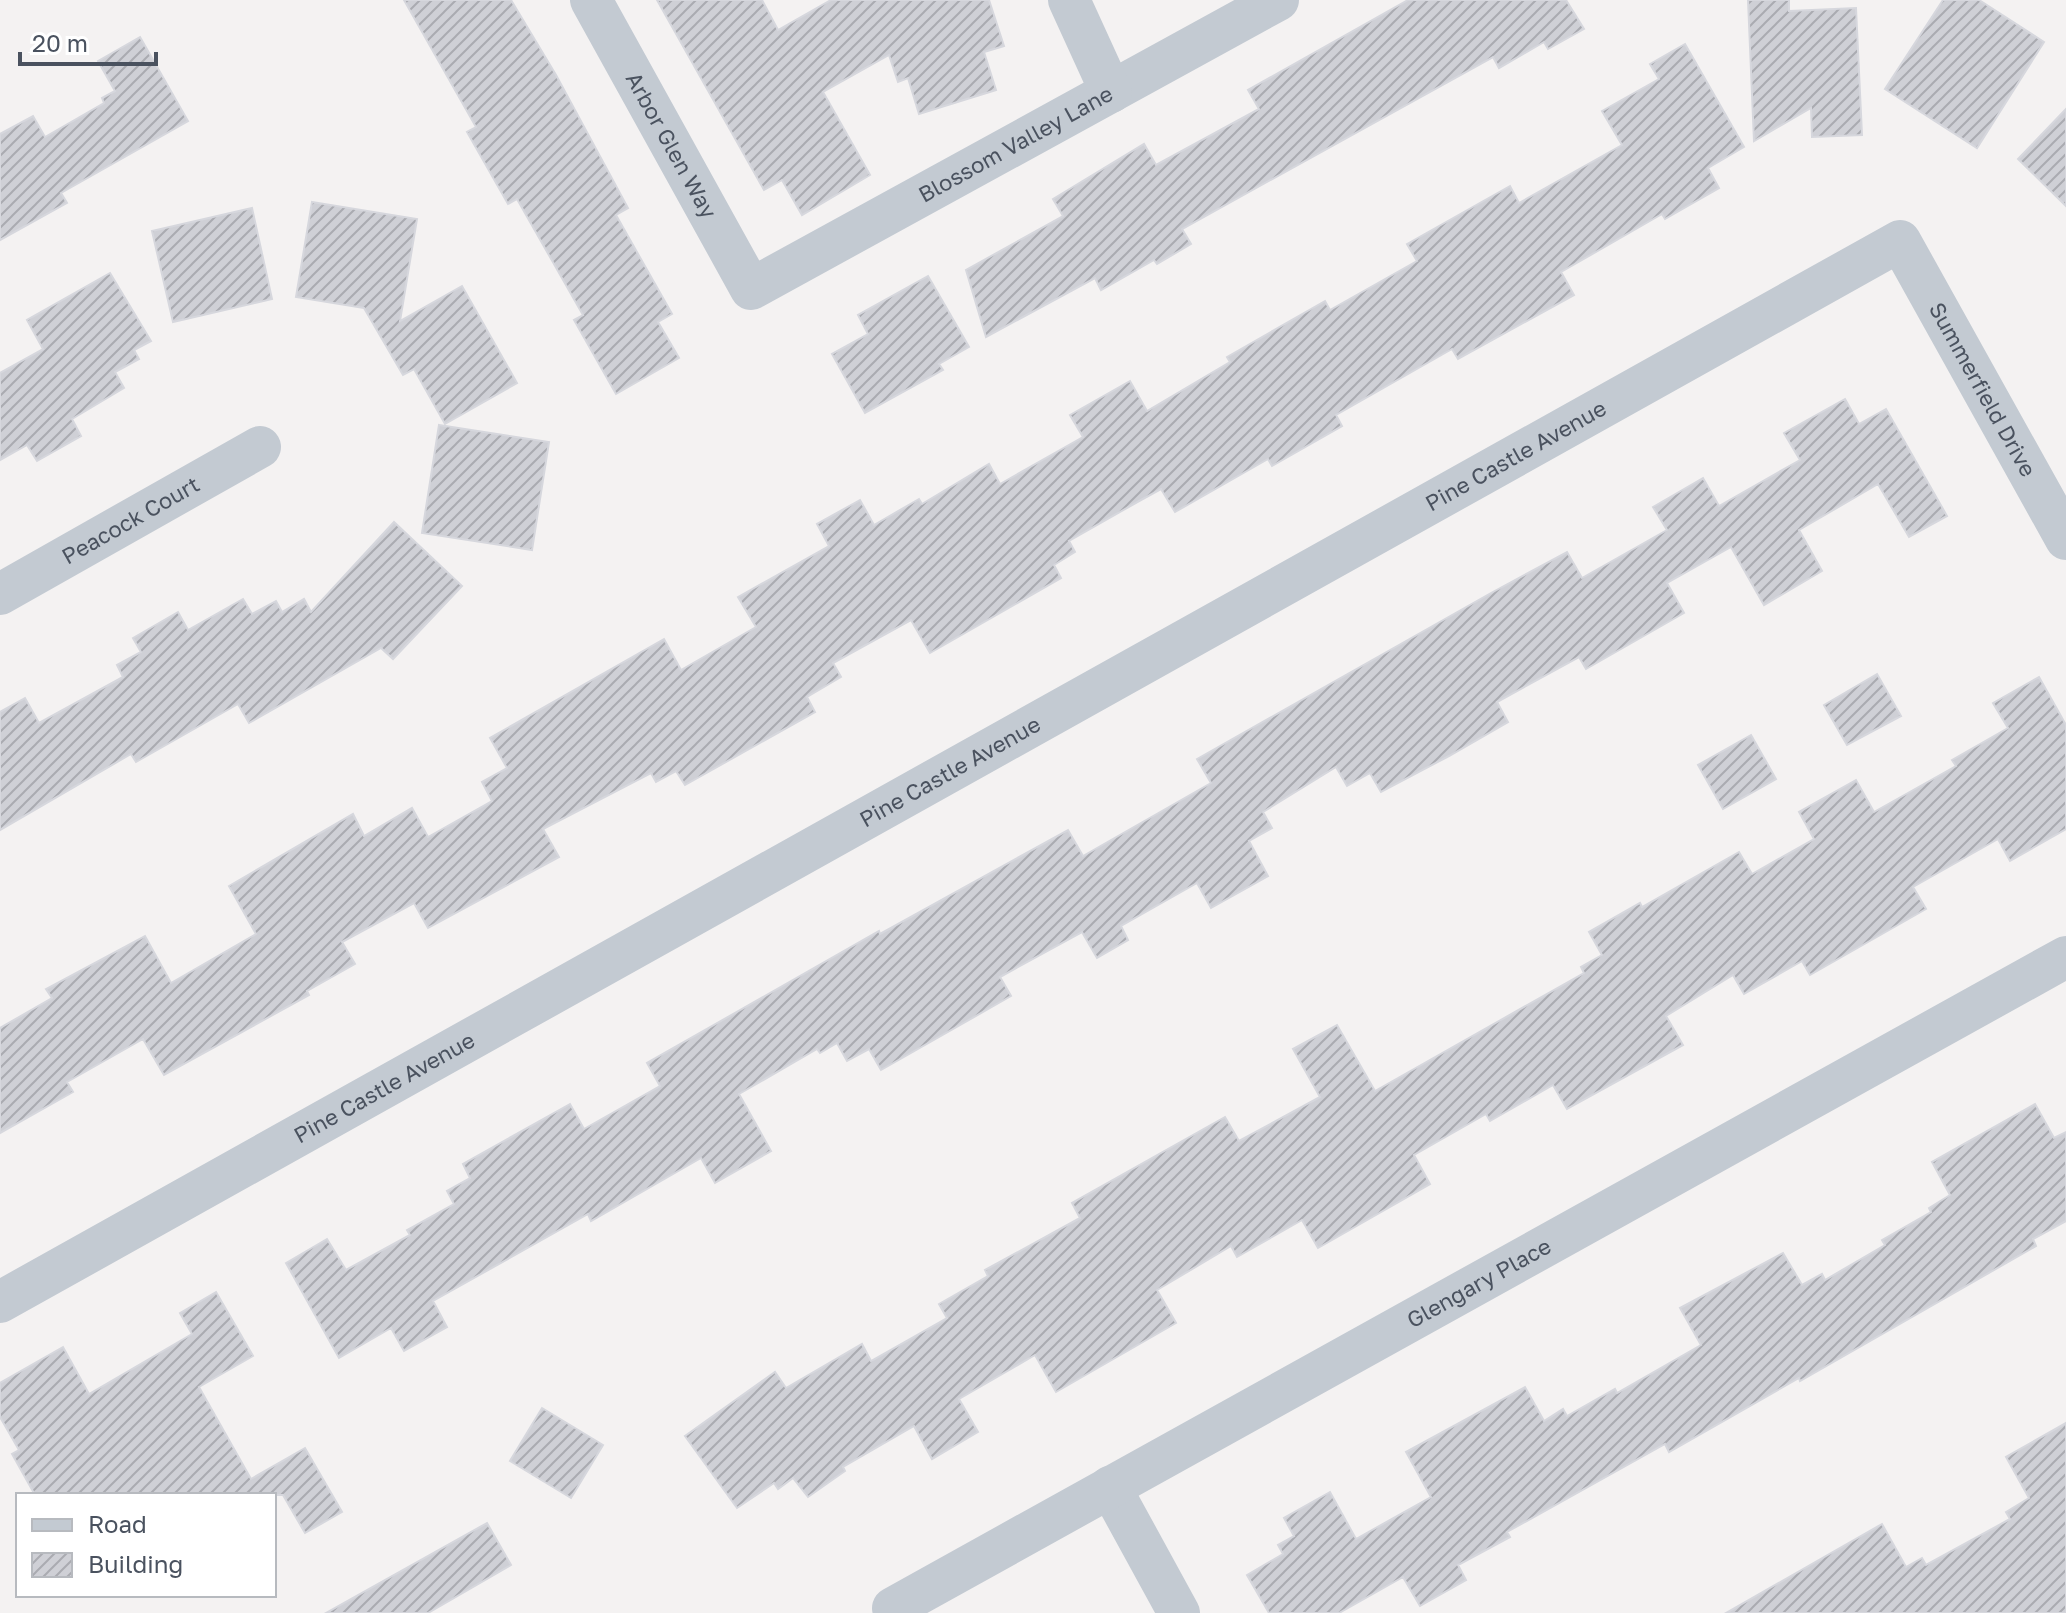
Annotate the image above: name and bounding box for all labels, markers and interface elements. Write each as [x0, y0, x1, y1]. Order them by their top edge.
scale bar [20, 16, 156, 66]
text: 20 m [32, 28, 88, 57]
street label: Arbor Glen Way [621, 67, 723, 223]
street label: Blossom Valley Lane [913, 79, 1117, 208]
street label: Summerfield Drive [1924, 297, 2042, 481]
street label: Pine Castle Avenue [1420, 394, 1611, 516]
street label: Peacock Court [57, 470, 204, 569]
street label: Pine Castle Avenue [855, 710, 1045, 832]
street label: Pine Castle Avenue [289, 1026, 479, 1148]
street label: Glengary Place [1402, 1232, 1555, 1333]
legend [16, 1493, 276, 1597]
text: Road [88, 1509, 147, 1538]
text: Building [88, 1549, 183, 1578]

